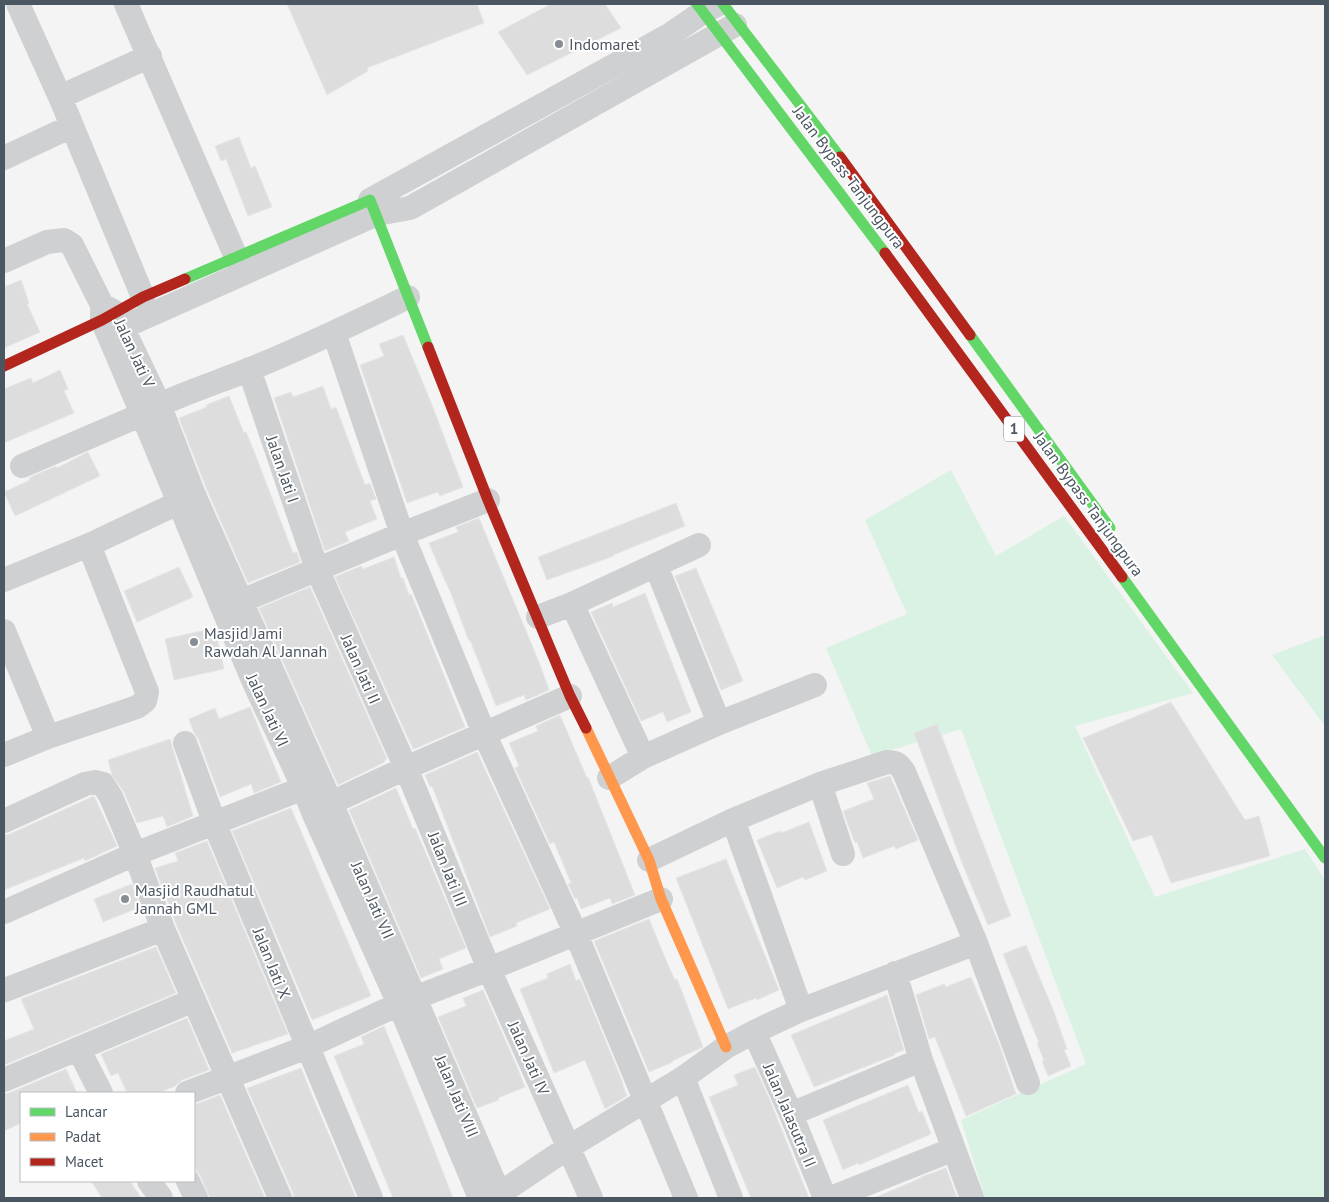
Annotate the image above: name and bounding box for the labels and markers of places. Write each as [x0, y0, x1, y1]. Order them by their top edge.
place label: Indomaret [569, 34, 640, 54]
marker: Indomaret [553, 38, 565, 50]
place label: Masjid Jami Rawdah Al Jannah [204, 623, 327, 661]
marker: Masjid Jami Rawdah Al Jannah [188, 636, 200, 648]
place label: Masjid Raudhatul Jannah GML [134, 880, 254, 918]
marker: Masjid Raudhatul Jannah GML [119, 893, 131, 905]

